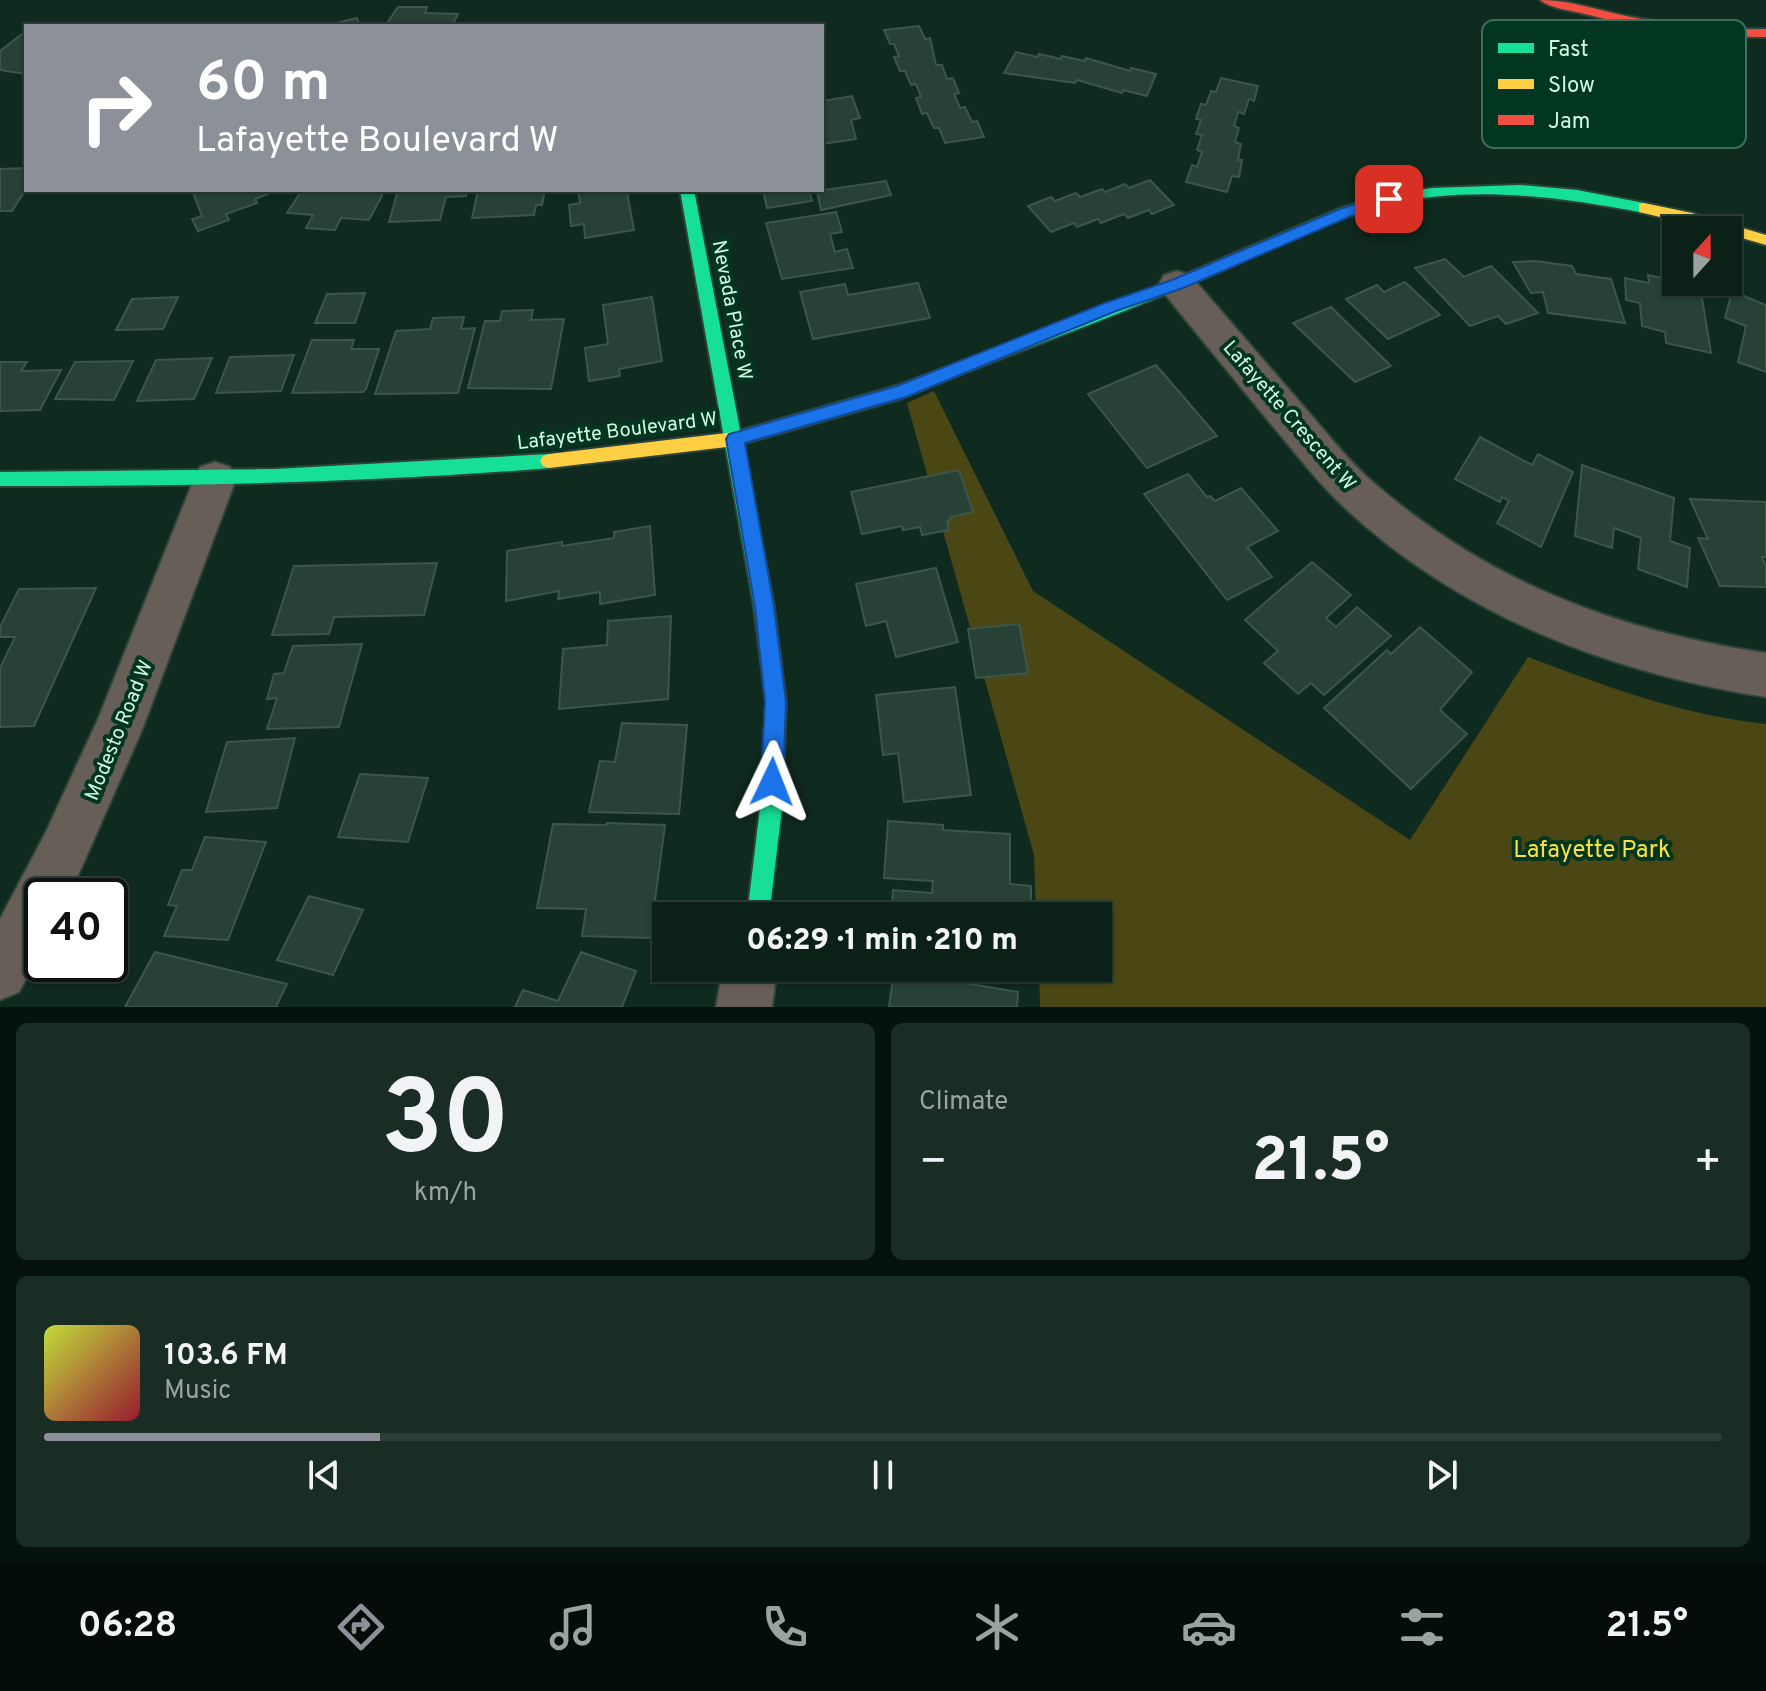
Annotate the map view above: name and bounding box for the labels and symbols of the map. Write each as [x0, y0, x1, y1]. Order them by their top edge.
legend [1482, 20, 1746, 148]
text: Fast [1548, 37, 1589, 64]
text: Slow [1548, 73, 1595, 100]
text: Jam [1548, 109, 1591, 136]
pin [1355, 165, 1423, 233]
north arrow [1662, 216, 1742, 296]
street label: Nevada Place W [705, 238, 757, 383]
street label: Lafayette Crescent W [1216, 336, 1361, 497]
street label: Lafayette Boulevard W [516, 407, 719, 457]
street label: Modesto Road W [80, 657, 160, 805]
position arrow [730, 740, 814, 824]
park label: Lafayette Park [1513, 836, 1671, 866]
speed limit sign: 40 [24, 878, 128, 982]

